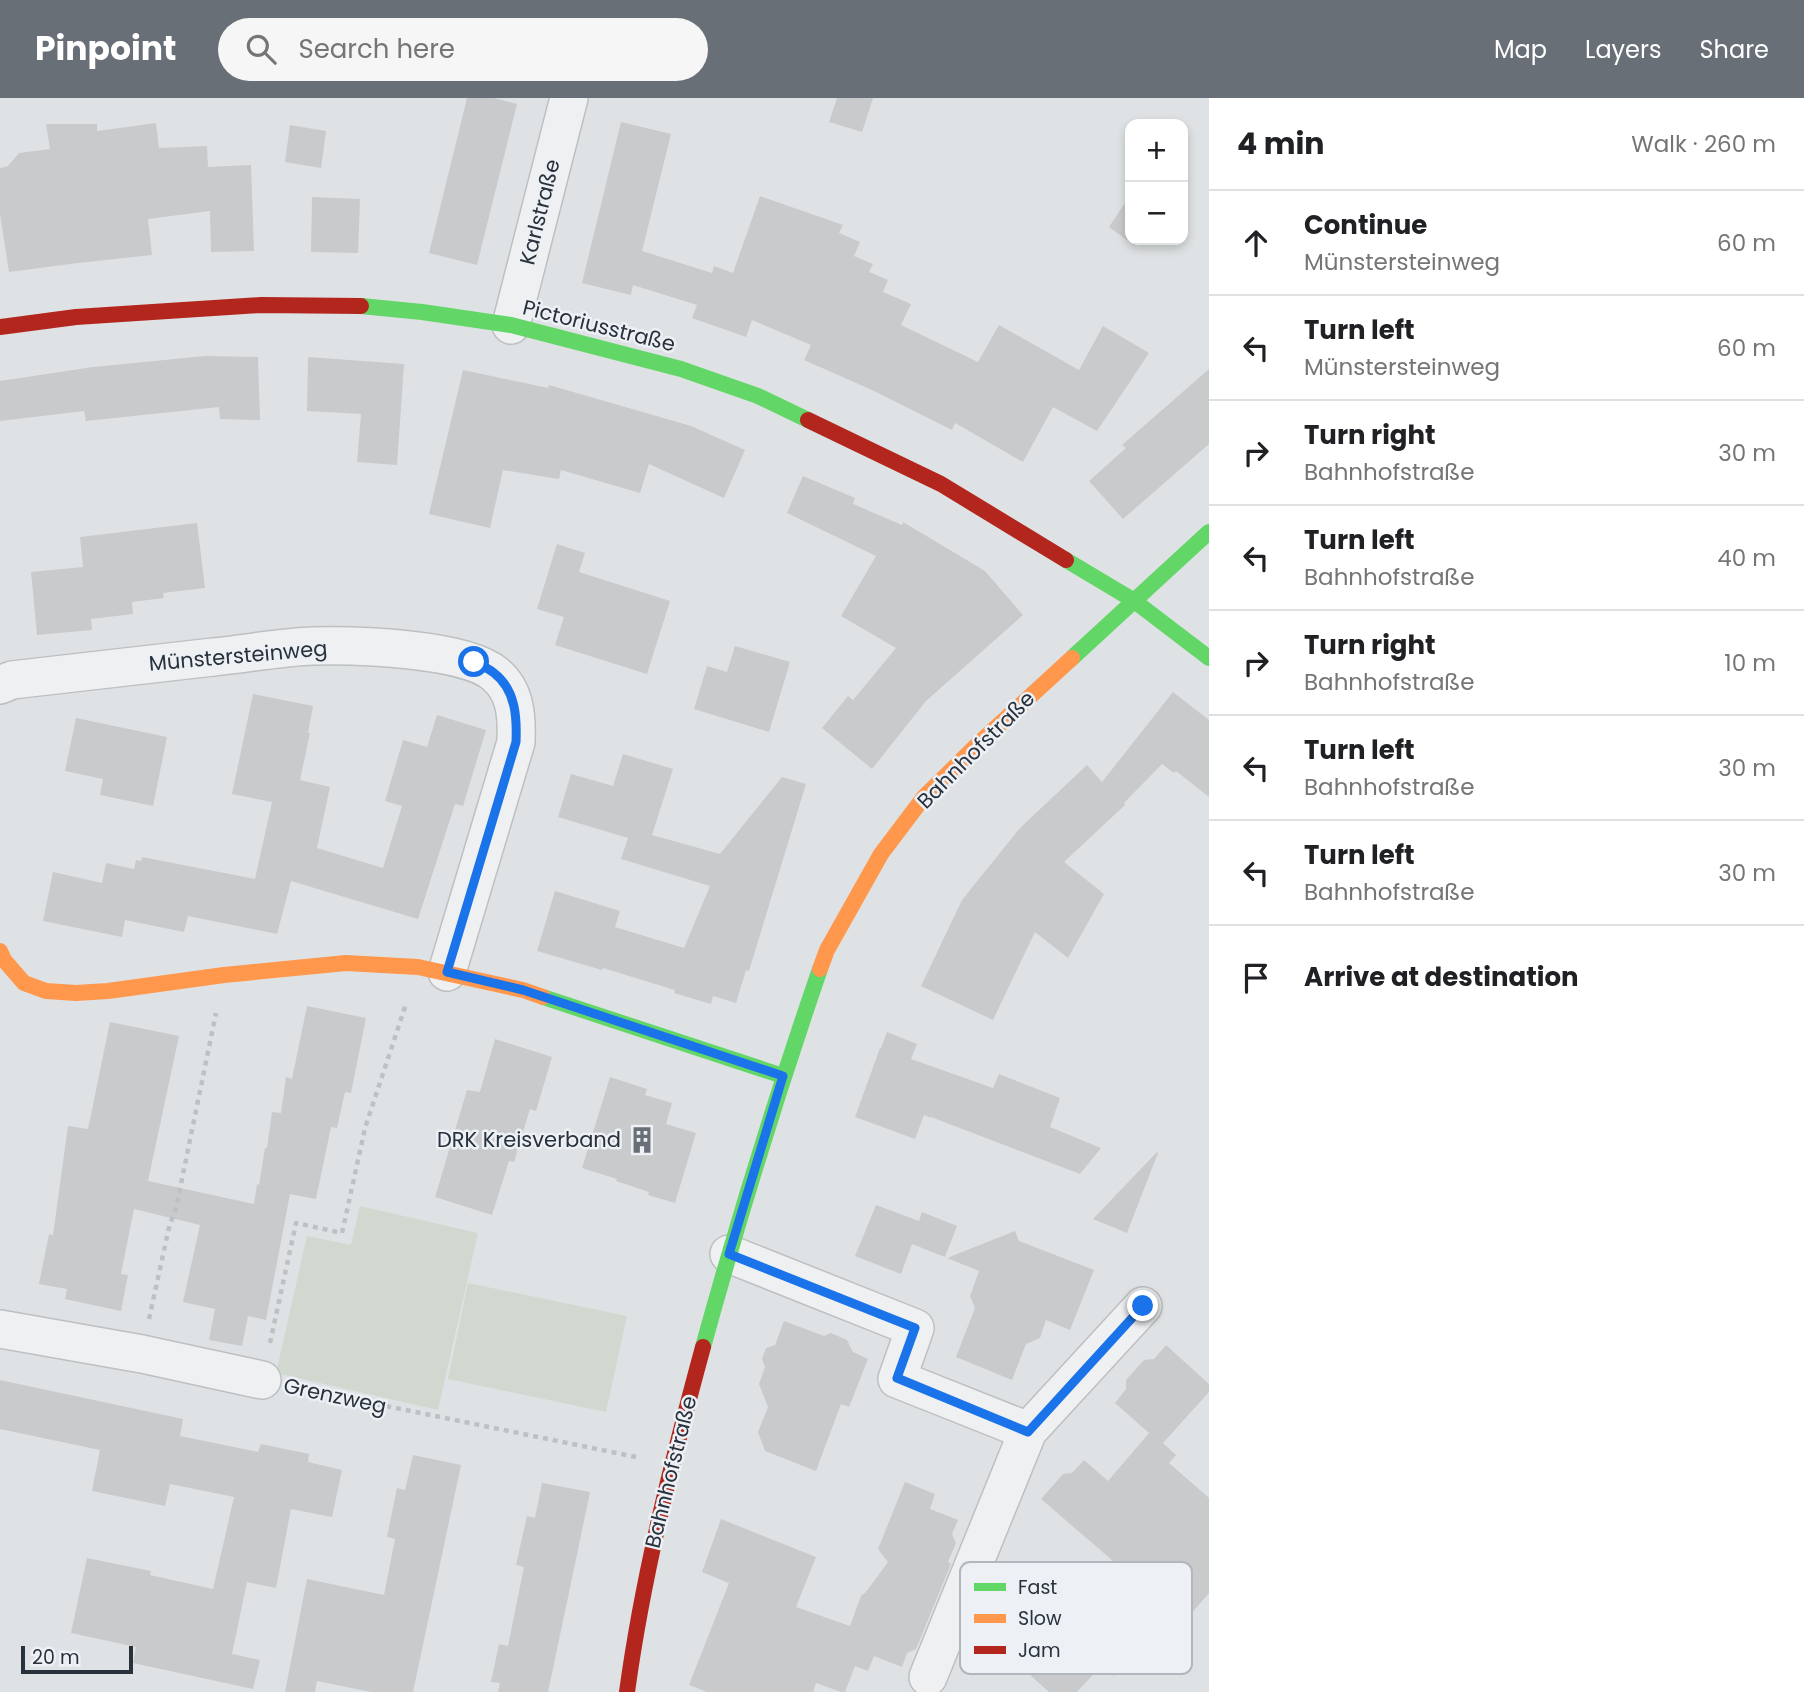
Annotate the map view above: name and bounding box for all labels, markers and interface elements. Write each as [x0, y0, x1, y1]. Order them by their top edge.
search box [218, 18, 708, 81]
text: Pinpoint [35, 25, 176, 72]
icon: search [242, 30, 280, 68]
text: Search here [298, 31, 455, 67]
text: Map [1494, 33, 1547, 66]
text: Layers [1585, 33, 1661, 66]
text: Share [1699, 33, 1769, 66]
map controls [1125, 119, 1188, 245]
button: + [1125, 119, 1188, 182]
text: 4 min [1237, 122, 1325, 165]
text: Walk · 260 m [1631, 128, 1776, 160]
street label: Karlstraße [512, 156, 567, 268]
button: − [1125, 182, 1188, 245]
text: Continue [1304, 207, 1427, 243]
icon: ahead [1237, 224, 1275, 262]
text: 60 m [1717, 227, 1776, 259]
text: Münstersteinweg [1304, 246, 1500, 278]
street label: Pictoriusstraße [520, 293, 679, 359]
text: Turn left [1304, 312, 1415, 348]
icon: left [1237, 329, 1275, 367]
text: 60 m [1717, 332, 1776, 364]
text: Münstersteinweg [1304, 351, 1500, 383]
text: Turn right [1304, 417, 1436, 453]
icon: right [1237, 434, 1275, 472]
text: 30 m [1718, 437, 1776, 469]
text: Bahnhofstraße [1304, 456, 1475, 488]
text: Turn left [1304, 522, 1415, 558]
icon: left [1237, 539, 1275, 577]
text: 40 m [1717, 542, 1776, 574]
text: Bahnhofstraße [1304, 561, 1475, 593]
text: Turn right [1304, 627, 1436, 663]
street label: Münstersteinweg [147, 633, 328, 678]
icon: right [1237, 644, 1275, 682]
route start [458, 646, 489, 677]
text: 10 m [1724, 647, 1776, 679]
text: Bahnhofstraße [1304, 666, 1475, 698]
street label: Bahnhofstraße [910, 684, 1041, 815]
text: Turn left [1304, 732, 1415, 768]
icon: left [1237, 749, 1275, 787]
text: 30 m [1718, 752, 1776, 784]
text: Bahnhofstraße [1304, 771, 1475, 803]
text: Turn left [1304, 837, 1415, 873]
icon: left [1237, 854, 1275, 892]
text: 30 m [1718, 857, 1776, 889]
text: Bahnhofstraße [1304, 876, 1475, 908]
icon: arrive [1237, 959, 1275, 997]
text: Arrive at destination [1304, 959, 1579, 995]
place label: DRK Kreisverband [437, 1125, 621, 1154]
building icon: DRK Kreisverband [627, 1125, 657, 1155]
route end [1127, 1290, 1158, 1321]
street label: Grenzweg [281, 1370, 389, 1421]
street label: Bahnhofstraße [638, 1393, 703, 1551]
legend [960, 1562, 1192, 1674]
text: Fast [1018, 1574, 1057, 1601]
text: Slow [1018, 1605, 1062, 1632]
text: Jam [1018, 1637, 1060, 1664]
scale bar [21, 1643, 133, 1675]
text: 20 m [32, 1644, 80, 1671]

